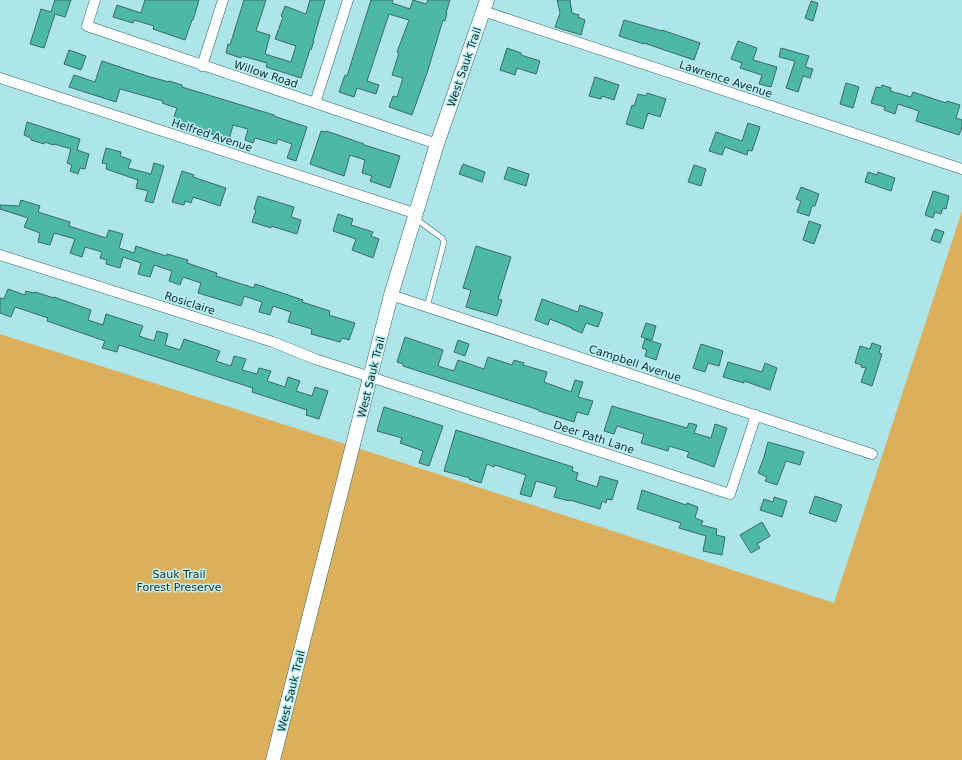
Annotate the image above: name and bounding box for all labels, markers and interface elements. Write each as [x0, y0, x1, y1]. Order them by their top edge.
street label: West Sauk Trail [445, 26, 484, 109]
street label: Willow Road [232, 58, 300, 91]
street label: Lawrence Avenue [678, 58, 774, 101]
street label: Helfred Avenue [170, 116, 254, 155]
street label: Rosiclaire [163, 289, 217, 318]
street label: West Sauk Trail [355, 335, 388, 419]
street label: Campbell Avenue [587, 342, 683, 385]
street label: Deer Path Lane [552, 418, 636, 457]
park label: Sauk Trail Forest Preserve [136, 568, 222, 594]
street label: West Sauk Trail [275, 649, 308, 733]

